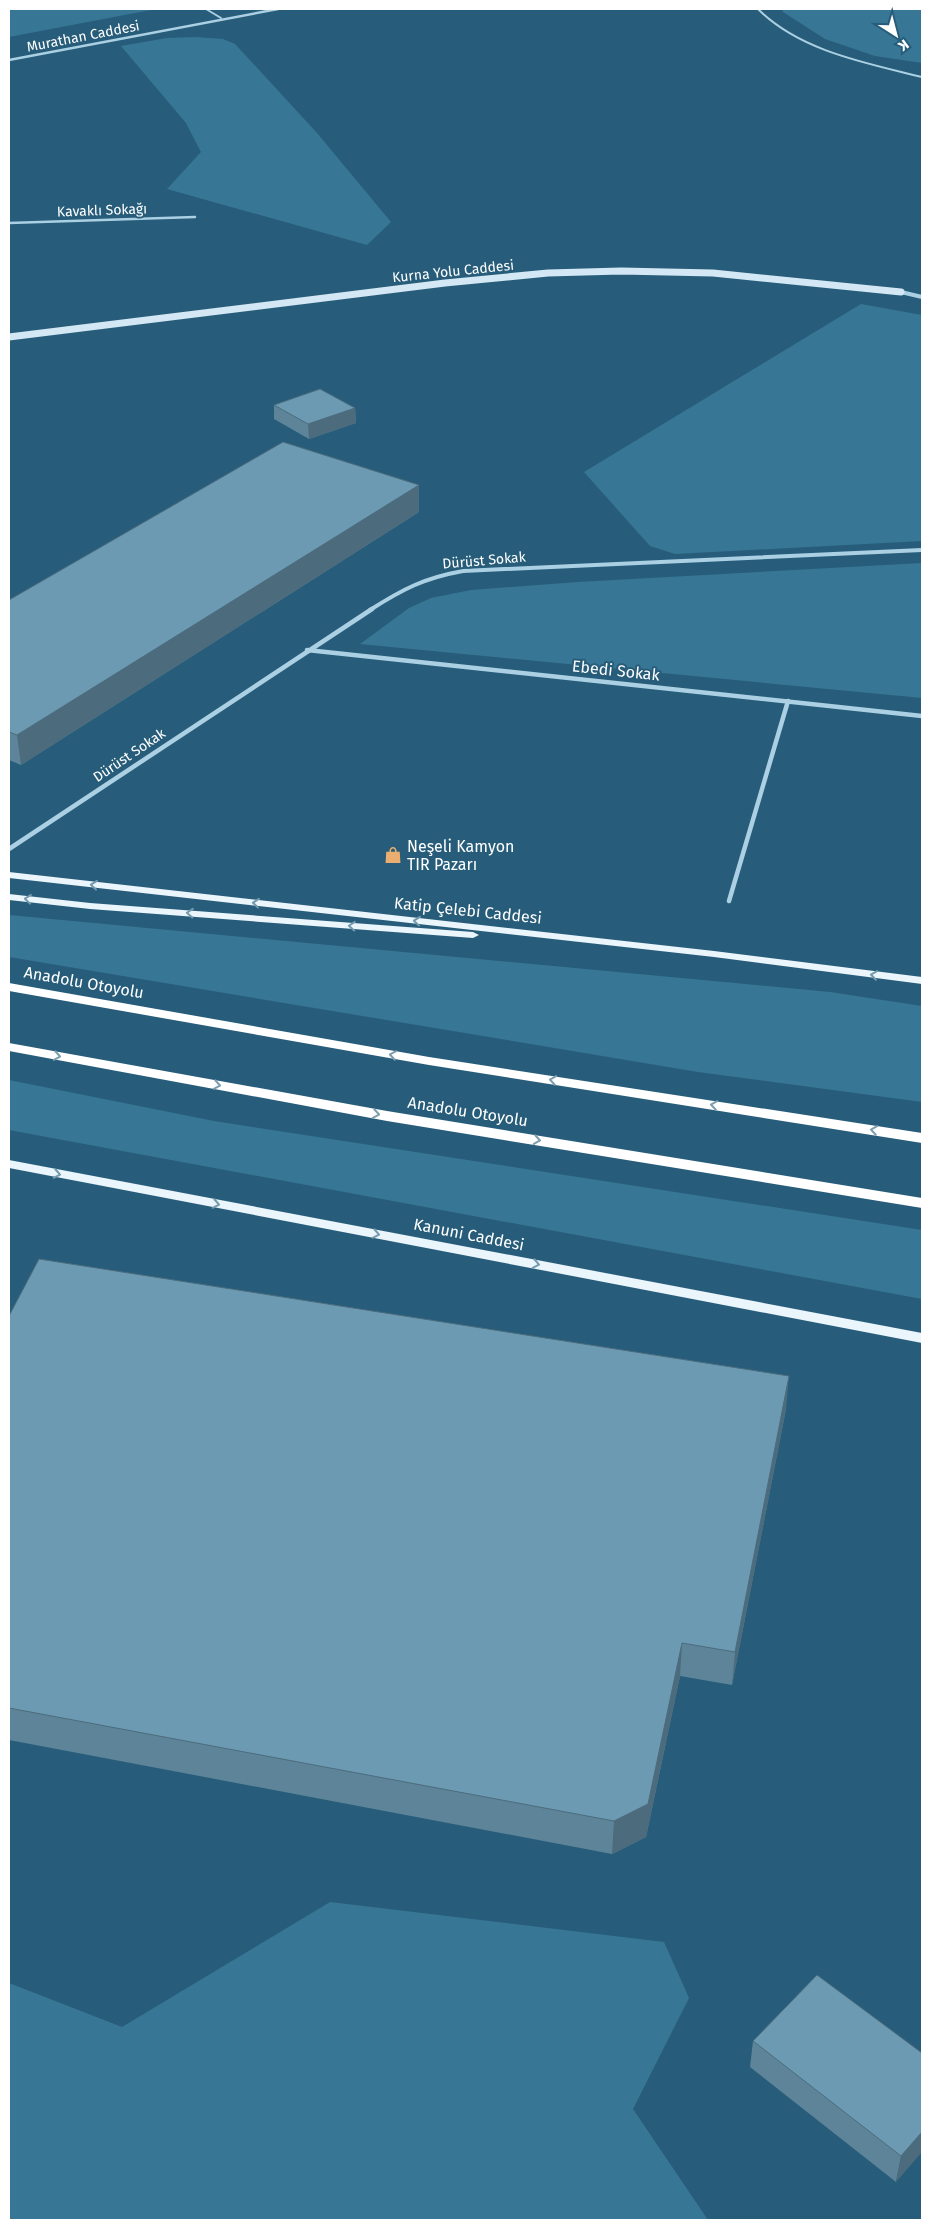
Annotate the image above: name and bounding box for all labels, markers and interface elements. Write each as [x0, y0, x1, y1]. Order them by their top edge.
north arrow [871, 10, 921, 60]
street label: Murathan Caddesi [25, 17, 141, 56]
text: K [894, 36, 912, 55]
street label: Kavaklı Sokağı [57, 200, 147, 221]
street label: Kurna Yolu Caddesi [391, 257, 515, 286]
street label: Dürüst Sokak [442, 548, 527, 573]
street label: Ebedi Sokak [571, 656, 662, 685]
street label: Dürüst Sokak [90, 725, 169, 786]
place label: Neşeli Kamyon TIR Pazarı [407, 837, 514, 874]
shop icon: Neşeli Kamyon TIR Pazarı [383, 845, 403, 865]
one-way arrow [90, 880, 98, 891]
street label: Katip Çelebi Caddesi [393, 893, 543, 929]
one-way arrow [24, 894, 32, 905]
one-way arrow [251, 898, 259, 909]
one-way arrow [185, 908, 193, 919]
one-way arrow [413, 916, 421, 927]
one-way arrow [347, 920, 355, 931]
street label: Anadolu Otoyolu [22, 963, 145, 1002]
one-way arrow [870, 970, 878, 981]
one-way arrow [52, 1050, 61, 1060]
one-way arrow [388, 1050, 397, 1060]
one-way arrow [549, 1076, 557, 1086]
one-way arrow [212, 1079, 221, 1089]
street label: Anadolu Otoyolu [406, 1093, 529, 1130]
one-way arrow [709, 1101, 718, 1111]
one-way arrow [372, 1108, 381, 1119]
one-way arrow [870, 1126, 878, 1136]
one-way arrow [532, 1135, 541, 1145]
one-way arrow [52, 1168, 61, 1178]
one-way arrow [212, 1198, 221, 1208]
street label: Kanuni Caddesi [412, 1214, 526, 1255]
one-way arrow [372, 1228, 380, 1239]
one-way arrow [531, 1259, 540, 1269]

